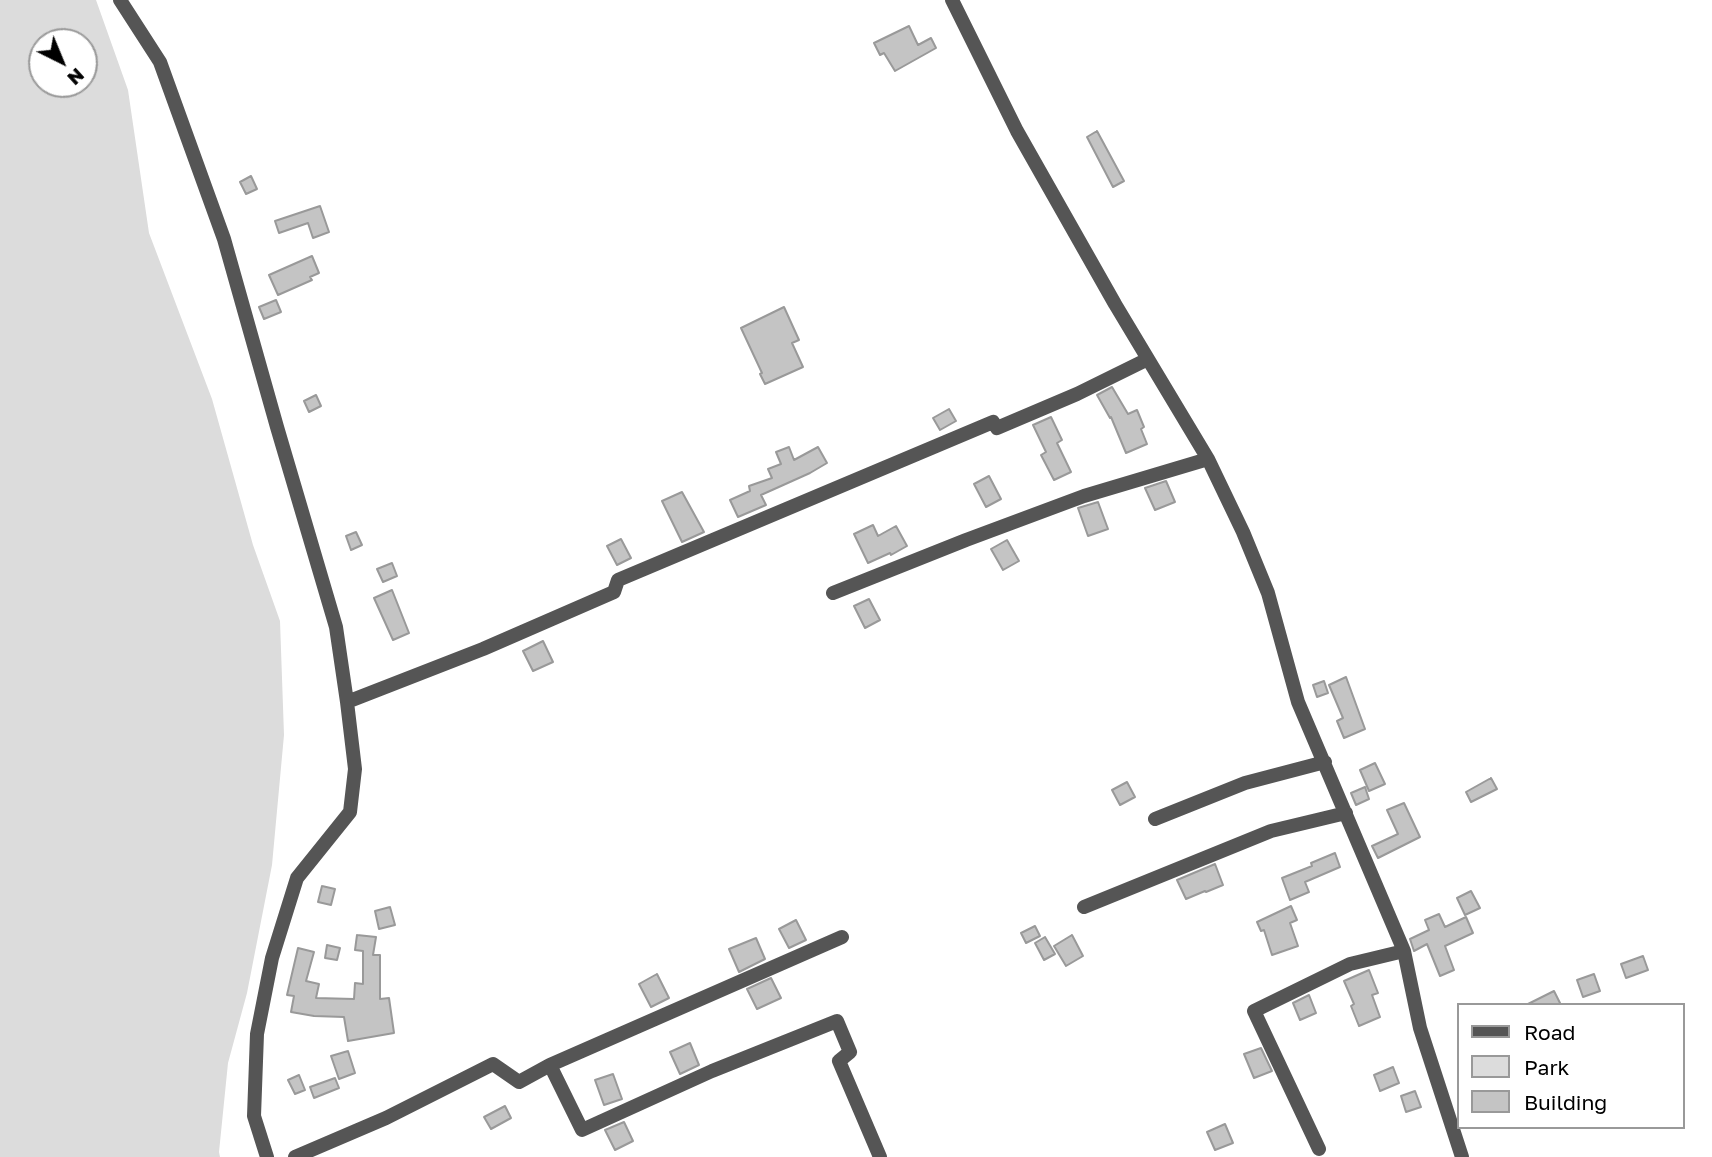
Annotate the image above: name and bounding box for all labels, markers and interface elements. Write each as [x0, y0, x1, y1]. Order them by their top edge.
north arrow [28, 28, 98, 98]
text: N [63, 64, 89, 91]
legend [1456, 1003, 1684, 1129]
text: Road [1524, 1019, 1575, 1045]
text: Park [1524, 1054, 1569, 1080]
text: Building [1524, 1089, 1607, 1115]

